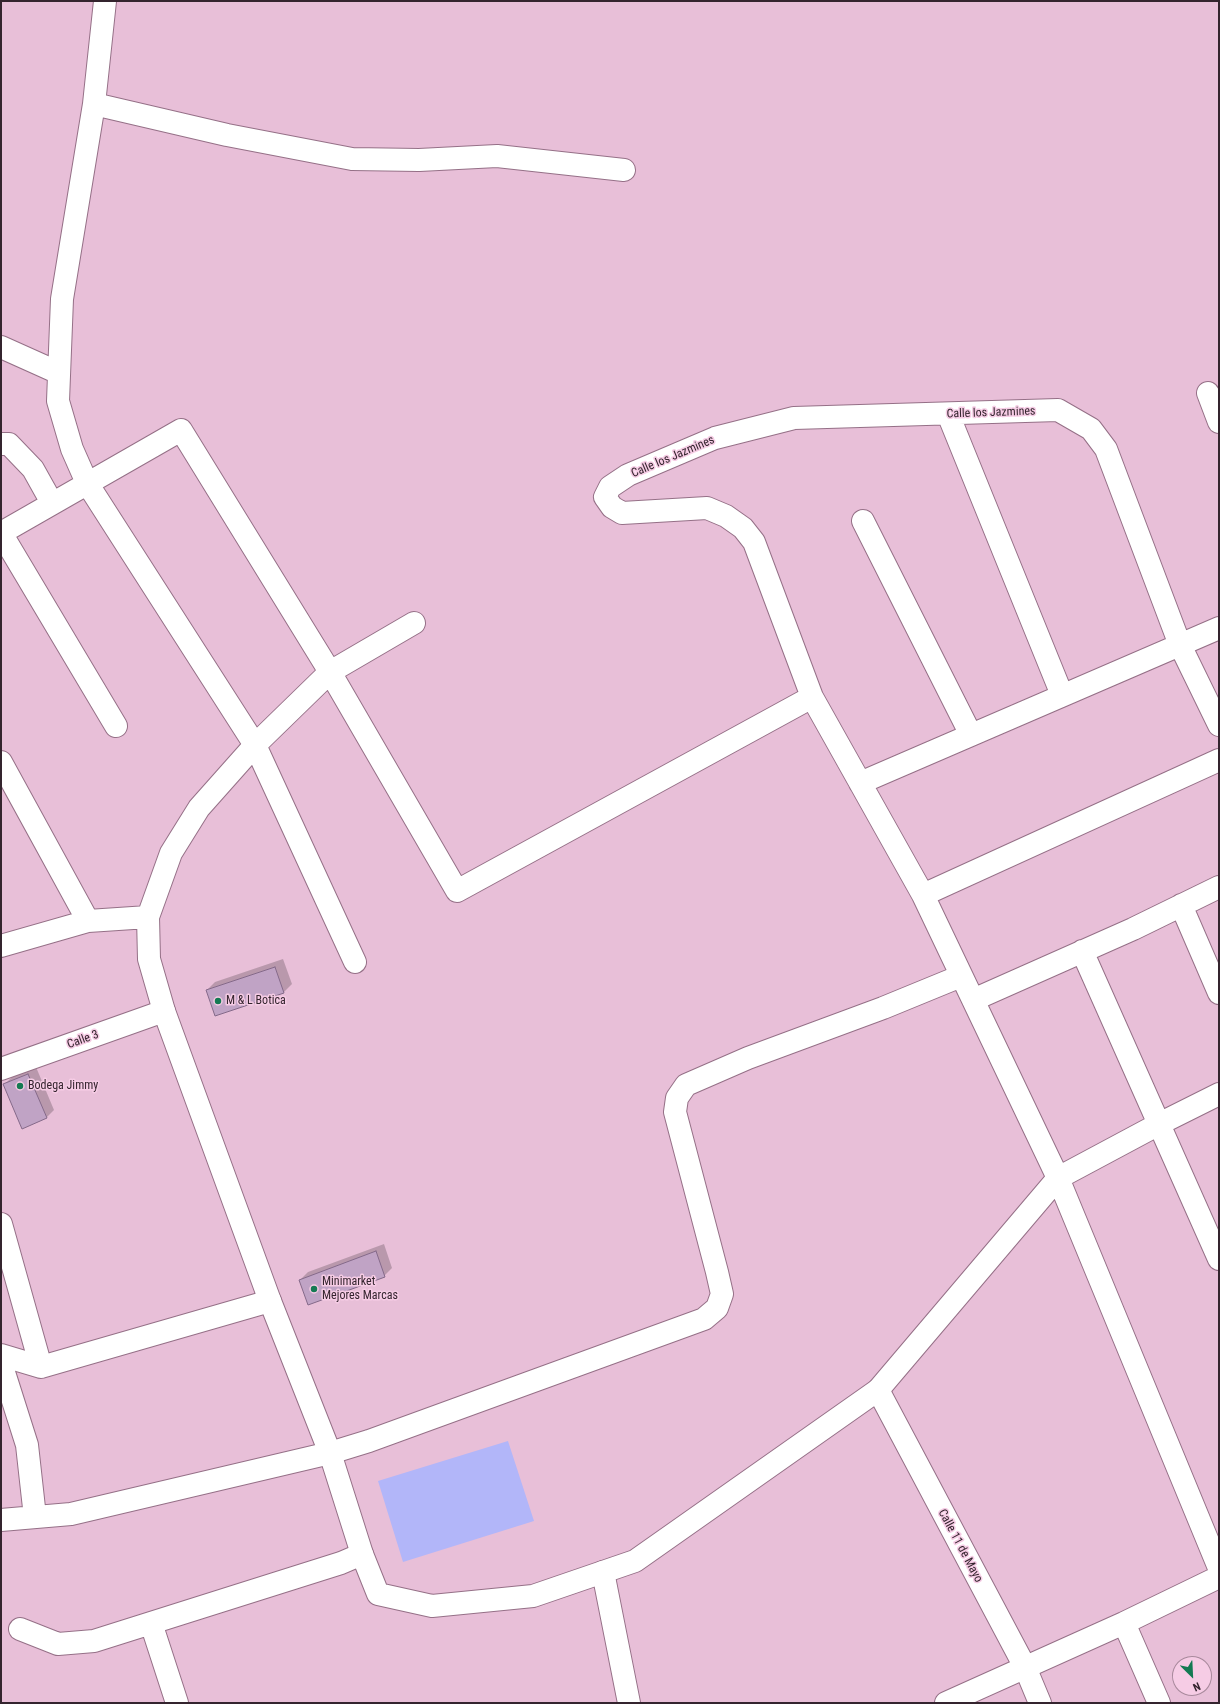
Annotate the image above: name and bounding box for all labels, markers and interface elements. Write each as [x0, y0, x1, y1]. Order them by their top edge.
street label: Calle los Jazmines [946, 404, 1036, 422]
street label: Calle los Jazmines [629, 433, 717, 481]
place label: M & L Botica [226, 994, 286, 1008]
marker: M & L Botica [213, 996, 223, 1006]
street label: Calle 3 [65, 1028, 101, 1052]
place label: Bodega Jimmy [28, 1079, 98, 1093]
marker: Bodega Jimmy [15, 1081, 25, 1091]
place label: Minimarket Mejores Marcas [322, 1275, 398, 1303]
marker: Minimarket Mejores Marcas [309, 1284, 319, 1294]
street label: Calle 11 de Mayo [935, 1507, 985, 1585]
north arrow [1172, 1656, 1212, 1696]
text: N [1191, 1679, 1202, 1694]

